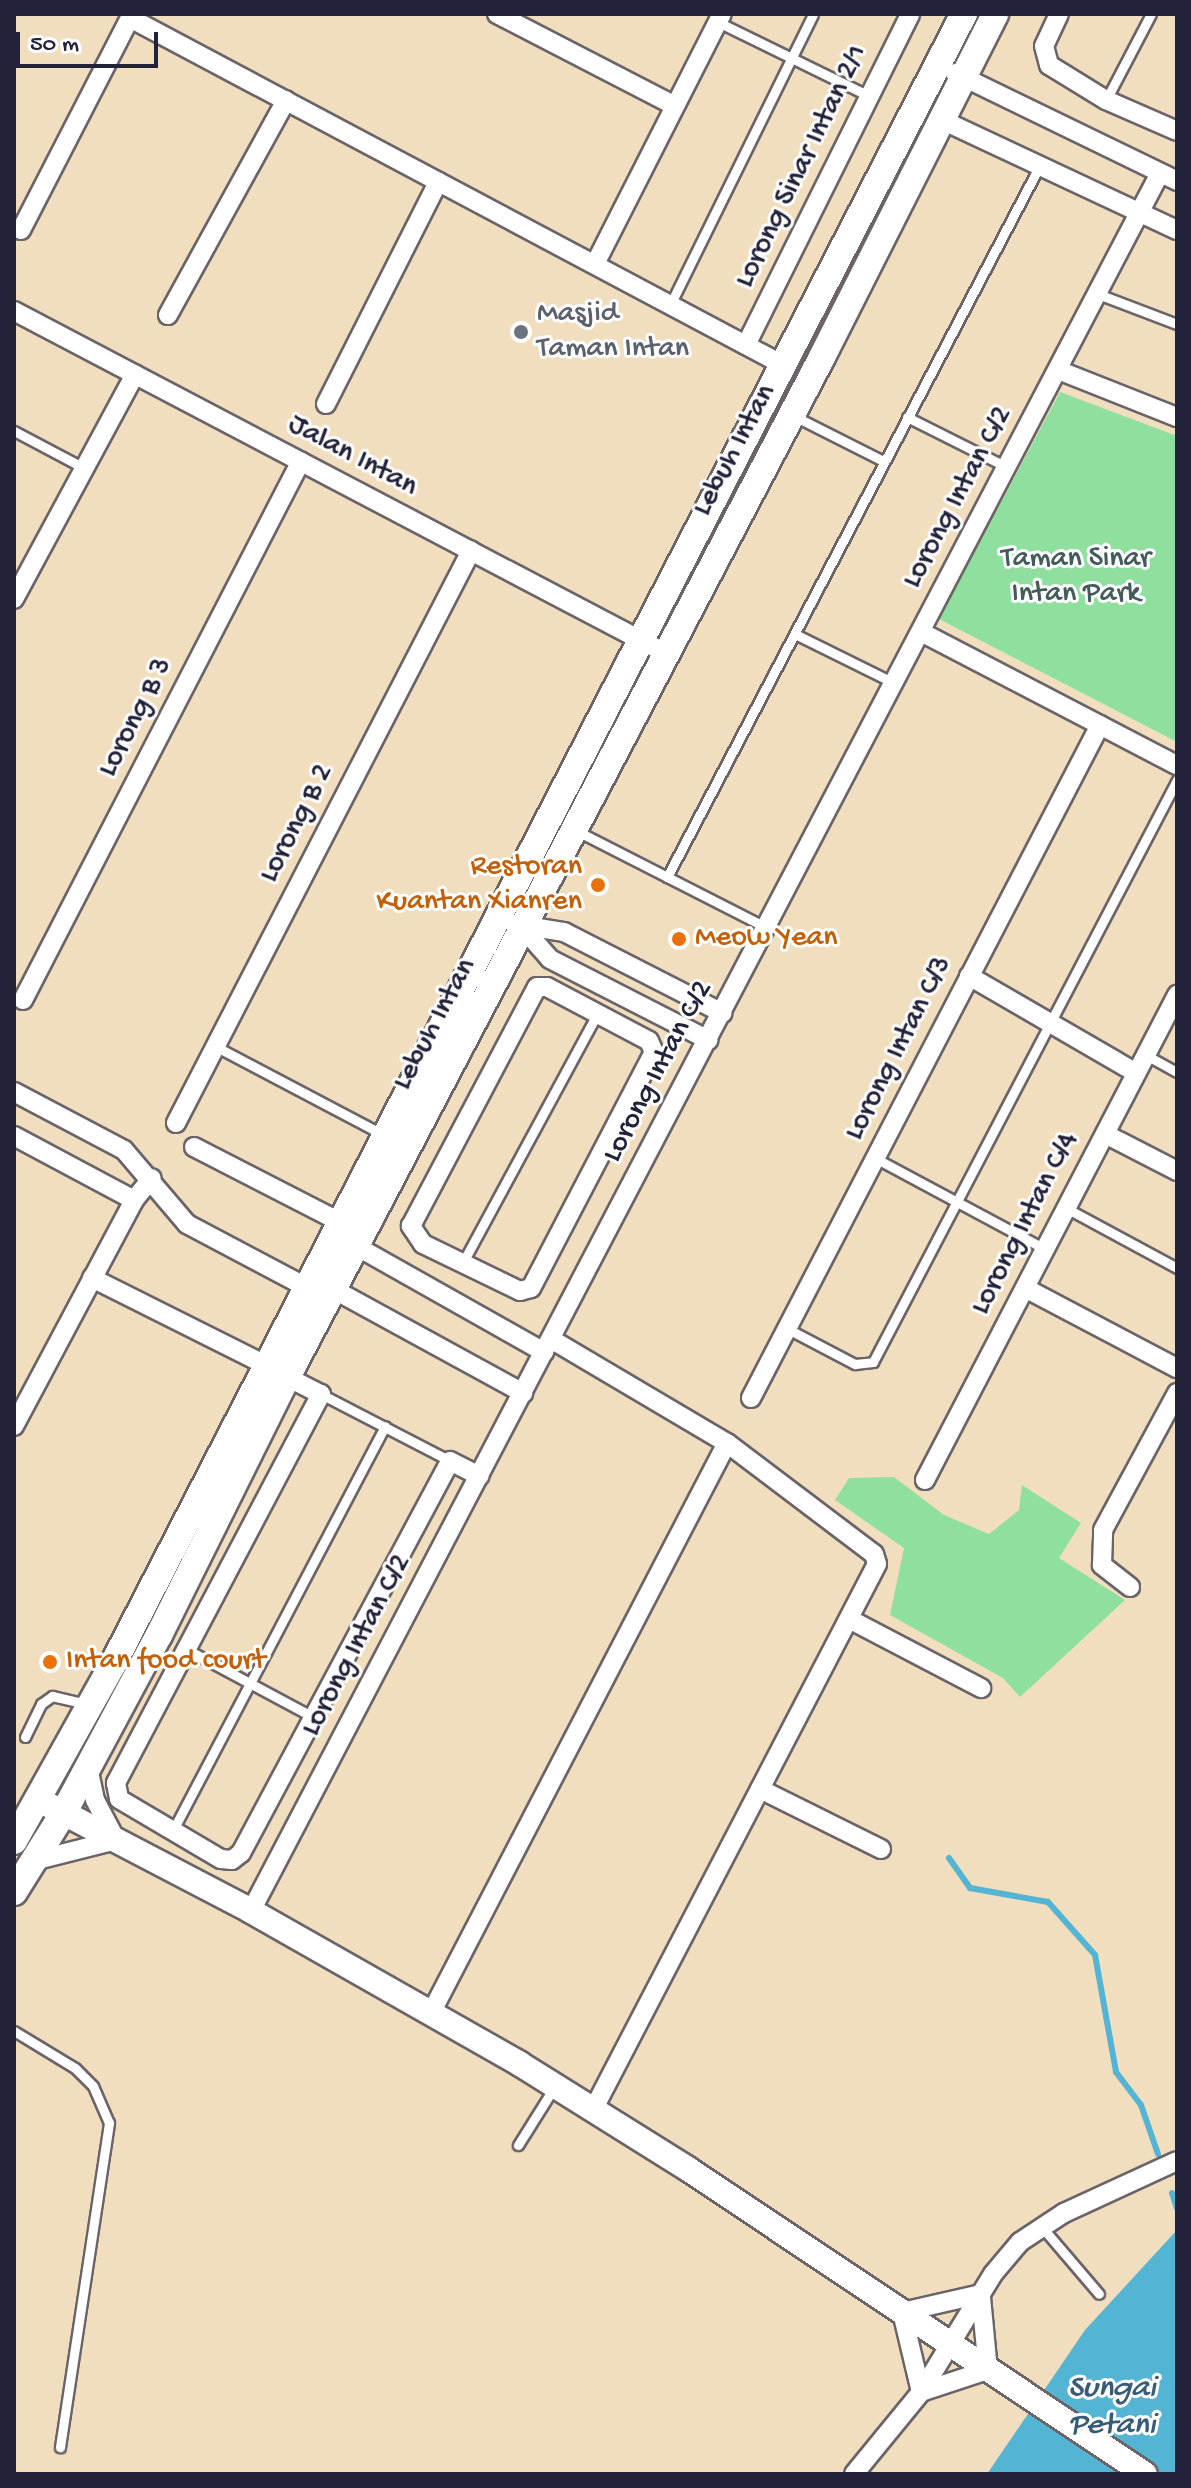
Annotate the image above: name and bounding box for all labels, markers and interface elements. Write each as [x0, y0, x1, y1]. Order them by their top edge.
scale bar [20, 16, 162, 66]
text: 50 m [30, 31, 79, 60]
street label: Lorong Sinar Intan 2/1 [729, 40, 877, 294]
place label: Masjid Taman Intan [537, 297, 689, 368]
marker: Masjid Taman Intan [512, 323, 530, 341]
street label: Lebuh Intan [686, 379, 786, 523]
street label: Lorong Intan C/2 [896, 401, 1022, 595]
street label: Jalan Intan [281, 408, 423, 506]
park label: Taman Sinar Intan Park [1001, 542, 1151, 612]
street label: Lorong B 3 [92, 652, 182, 784]
street label: Lorong B 2 [253, 759, 343, 889]
place label: Restoran Kuantan Xianren [377, 850, 582, 920]
marker: Restoran Kuantan Xianren [589, 876, 607, 894]
place label: Meow Yean [695, 921, 838, 957]
marker: Meow Yean [670, 930, 688, 948]
street label: Lorong Intan C/3 [838, 951, 962, 1147]
street label: Lebuh Intan [386, 953, 486, 1097]
street label: Lorong Intan C/2 [596, 975, 722, 1169]
street label: Lorong Intan C/4 [964, 1126, 1088, 1322]
street label: Lorong Intan C/2 [295, 1549, 421, 1743]
place label: Intan food court [66, 1644, 265, 1680]
marker: Intan food court [41, 1653, 59, 1671]
water label: Sungai Petani [1068, 2371, 1156, 2446]

